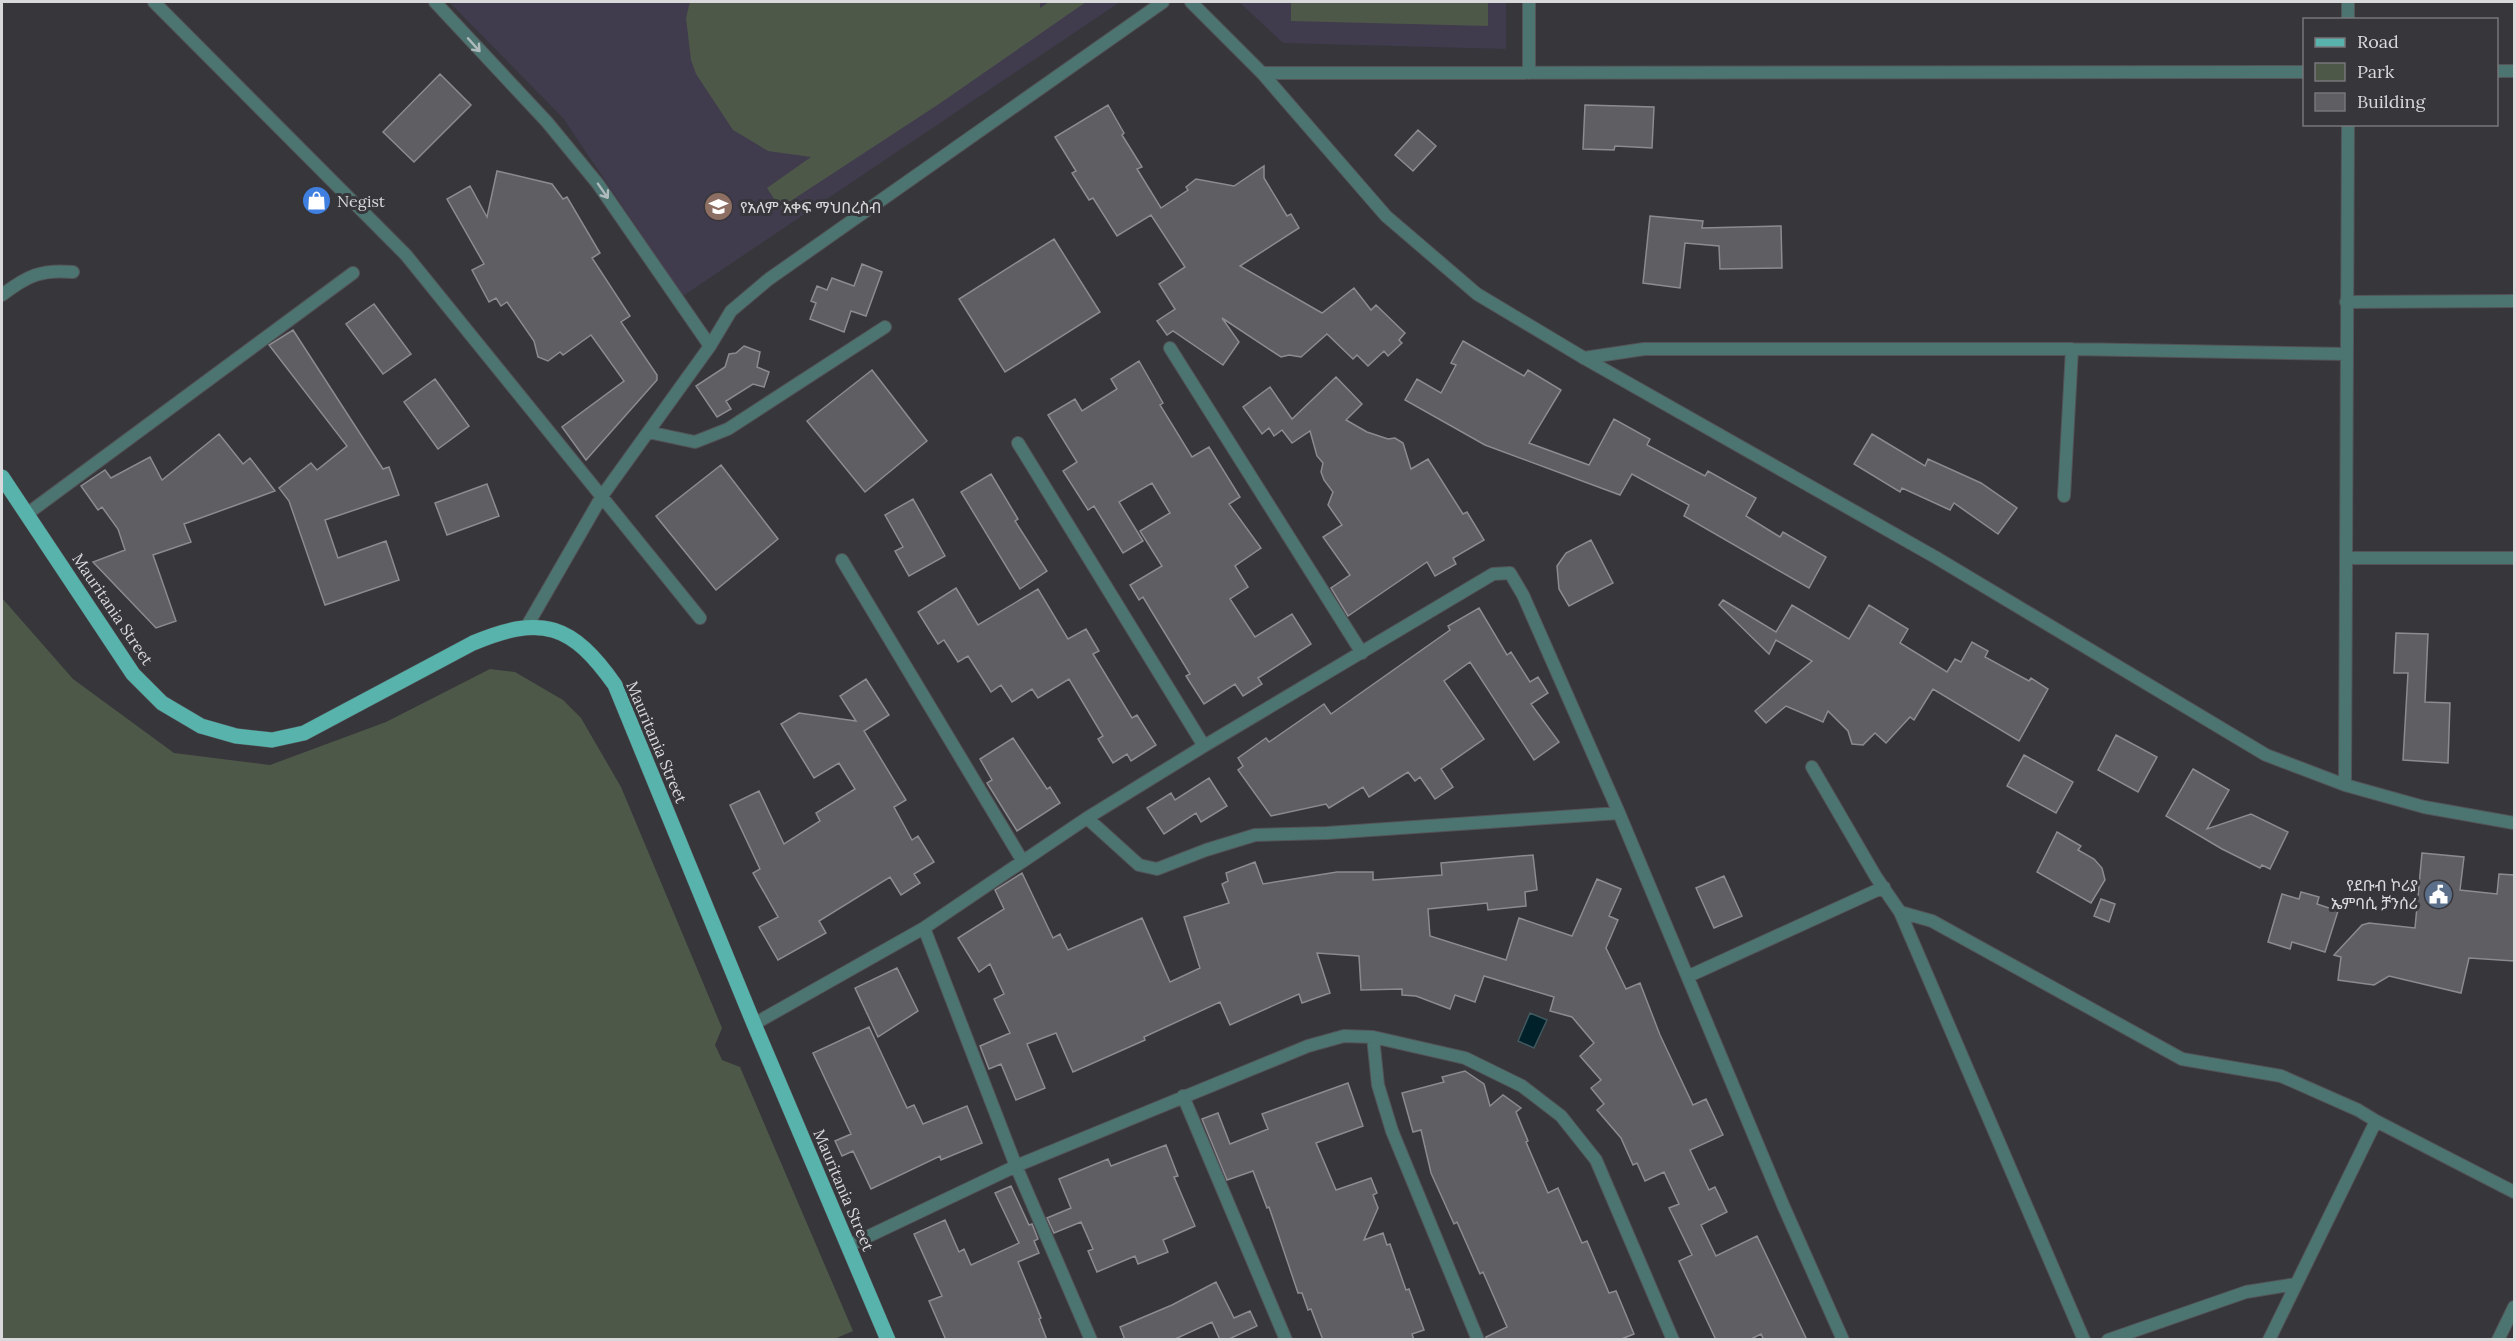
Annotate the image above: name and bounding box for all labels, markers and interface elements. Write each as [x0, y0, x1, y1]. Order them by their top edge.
legend [2303, 18, 2498, 126]
text: Road [2357, 30, 2399, 53]
one-way arrow [467, 37, 481, 52]
text: Park [2357, 60, 2395, 83]
text: Building [2357, 90, 2427, 113]
one-way arrow [597, 182, 609, 198]
shop icon: Negist [300, 185, 332, 217]
place label: Negist [337, 191, 386, 211]
school or university icon: የአለም አቀፍ ማህበረስብ [703, 191, 735, 223]
place label: የአለም አቀፍ ማህበረስብ [740, 197, 881, 217]
street label: Mauritania Street [68, 549, 158, 669]
street label: Mauritania Street [622, 678, 692, 807]
place label: የደቡብ ኮሪያ ኤምባሲ ቻንሰሪ [2331, 875, 2418, 913]
public building icon: የደቡብ ኮሪያ ኤምባሲ ቻንሰሪ [2423, 878, 2455, 910]
street label: Mauritania Street [809, 1126, 879, 1255]

